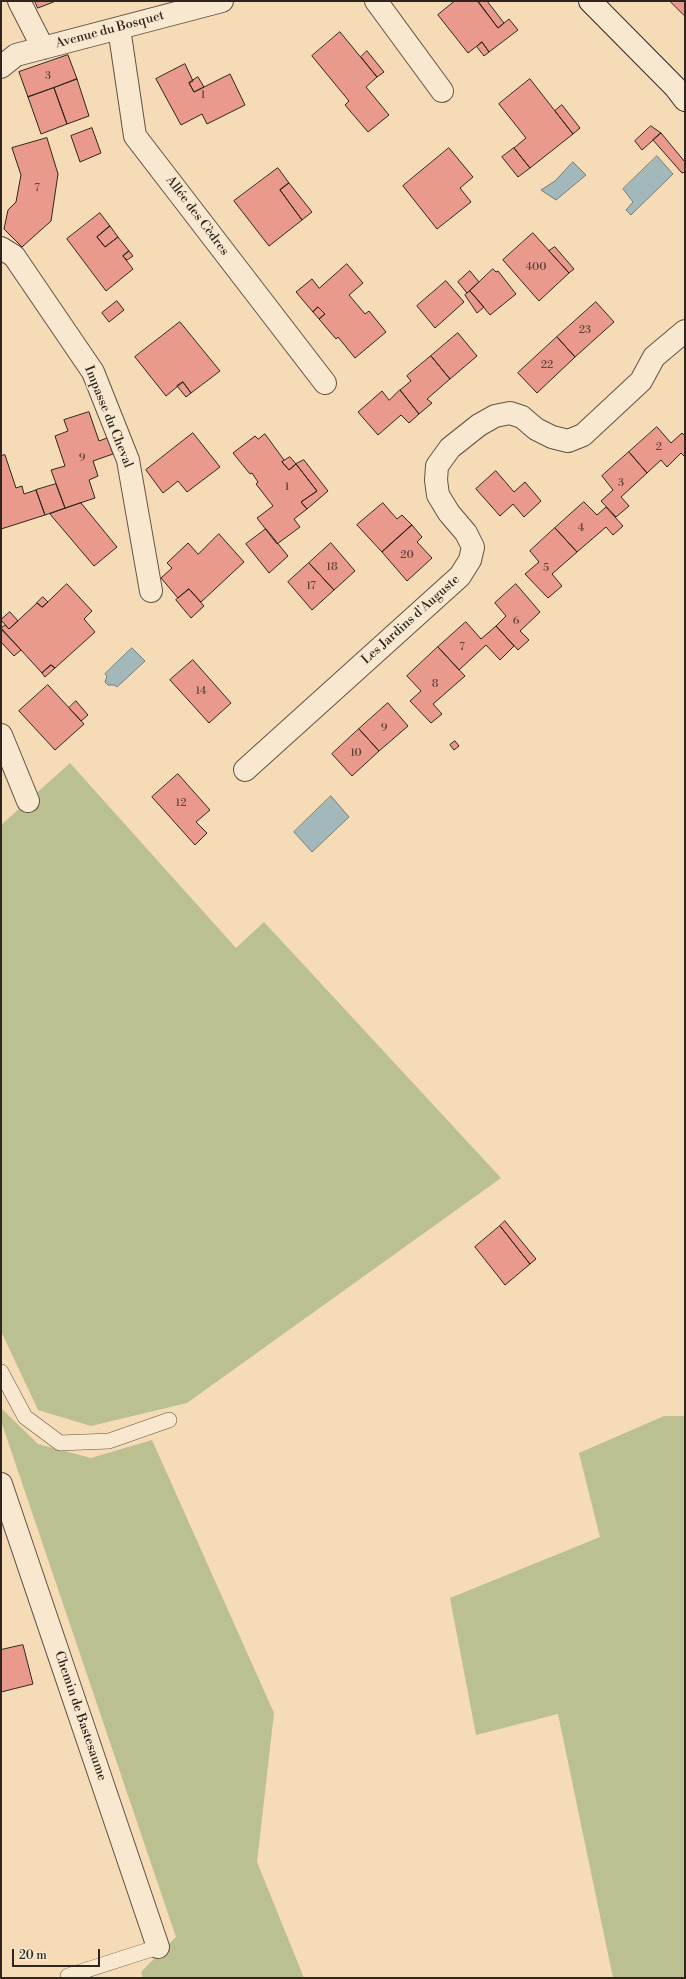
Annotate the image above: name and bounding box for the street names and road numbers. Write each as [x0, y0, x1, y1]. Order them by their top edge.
street label: Avenue du Bosquet [54, 8, 166, 52]
street label: Allée des Cèdres [162, 173, 232, 259]
street label: Impasse du Cheval [80, 364, 136, 470]
street label: Les Jardins d'Auguste [359, 572, 463, 668]
street label: Chemin de Bastesaume [50, 1649, 110, 1783]

